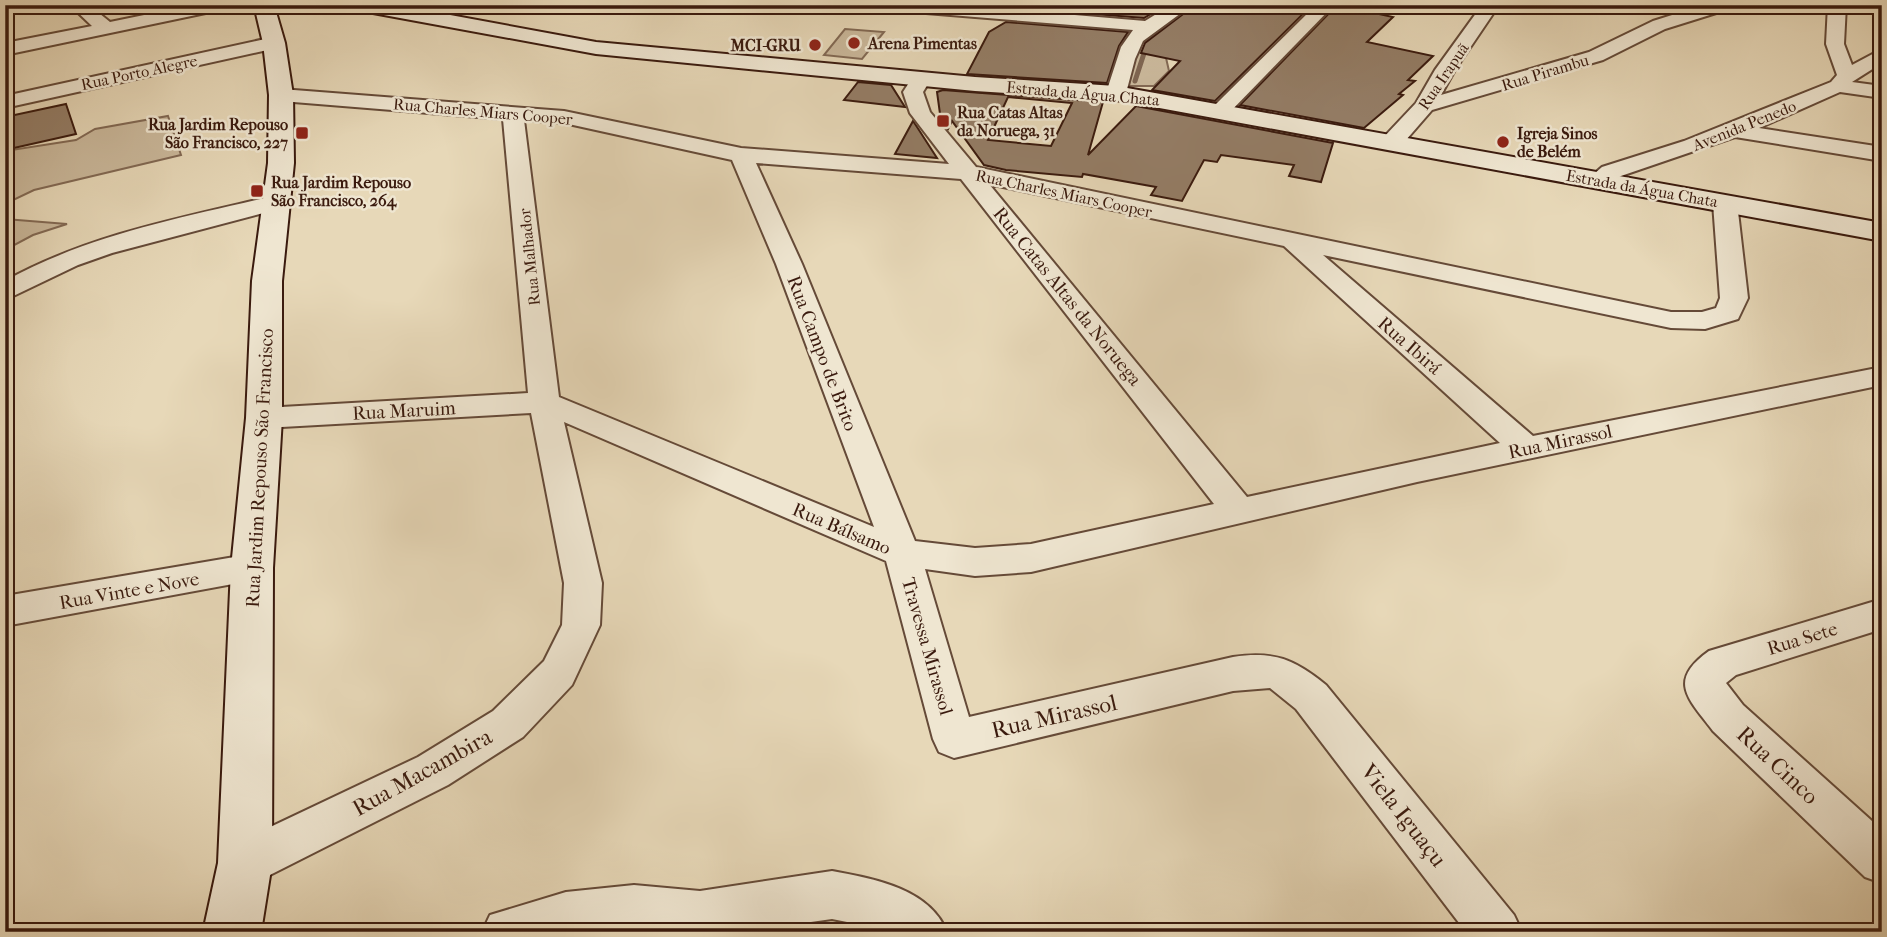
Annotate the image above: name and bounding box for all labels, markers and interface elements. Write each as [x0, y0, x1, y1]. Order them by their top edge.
place label: Arena Pimentas [867, 34, 977, 53]
marker: Arena Pimentas [846, 35, 862, 51]
place label: MCI-GRU [730, 36, 802, 55]
marker: MCI-GRU [807, 37, 823, 53]
street label: Rua Irapuã [1414, 39, 1473, 113]
street label: Rua Pirambu [1499, 50, 1591, 95]
street label: Rua Porto Alegre [79, 51, 199, 94]
street label: Estrada da Água Chata [1005, 76, 1161, 110]
street label: Rua Charles Miars Cooper [392, 94, 574, 129]
street label: Avenida Penedo [1689, 96, 1799, 155]
place label: Rua Catas Altas da Noruega, 31 [957, 103, 1063, 141]
marker: Rua Catas Altas da Noruega, 31 [935, 113, 951, 129]
place label: Rua Jardim Repouso São Francisco, 227 [148, 115, 288, 152]
place label: Igreja Sinos de Belém [1517, 124, 1598, 161]
marker: Rua Jardim Repouso São Francisco, 227 [294, 125, 310, 141]
marker: Igreja Sinos de Belém [1495, 134, 1511, 150]
street label: Rua Charles Miars Cooper [974, 165, 1154, 222]
street label: Estrada da Água Chata [1564, 165, 1720, 211]
place label: Rua Jardim Repouso São Francisco, 264 [271, 173, 411, 211]
marker: Rua Jardim Repouso São Francisco, 264 [249, 183, 265, 199]
street label: Rua Catas Altas da Noruega [988, 203, 1146, 391]
street label: Rua Malhador [515, 207, 544, 306]
street label: Rua Campo de Brito [782, 273, 862, 434]
street label: Rua Ibirá [1373, 312, 1446, 379]
street label: Rua Jardim Repouso São Francisco [242, 327, 278, 608]
street label: Rua Maruim [352, 397, 457, 425]
street label: Rua Mirassol [1506, 420, 1614, 464]
street label: Rua Bálsamo [789, 498, 894, 560]
street label: Rua Vinte e Nove [58, 568, 201, 614]
street label: Travessa Mirassol [897, 575, 957, 718]
street label: Rua Sete [1764, 618, 1840, 660]
street label: Rua Mirassol [989, 689, 1120, 744]
street label: Rua Cinco [1731, 721, 1824, 810]
street label: Rua Macambira [348, 723, 497, 822]
street label: Viela Iguaçu [1354, 758, 1452, 872]

